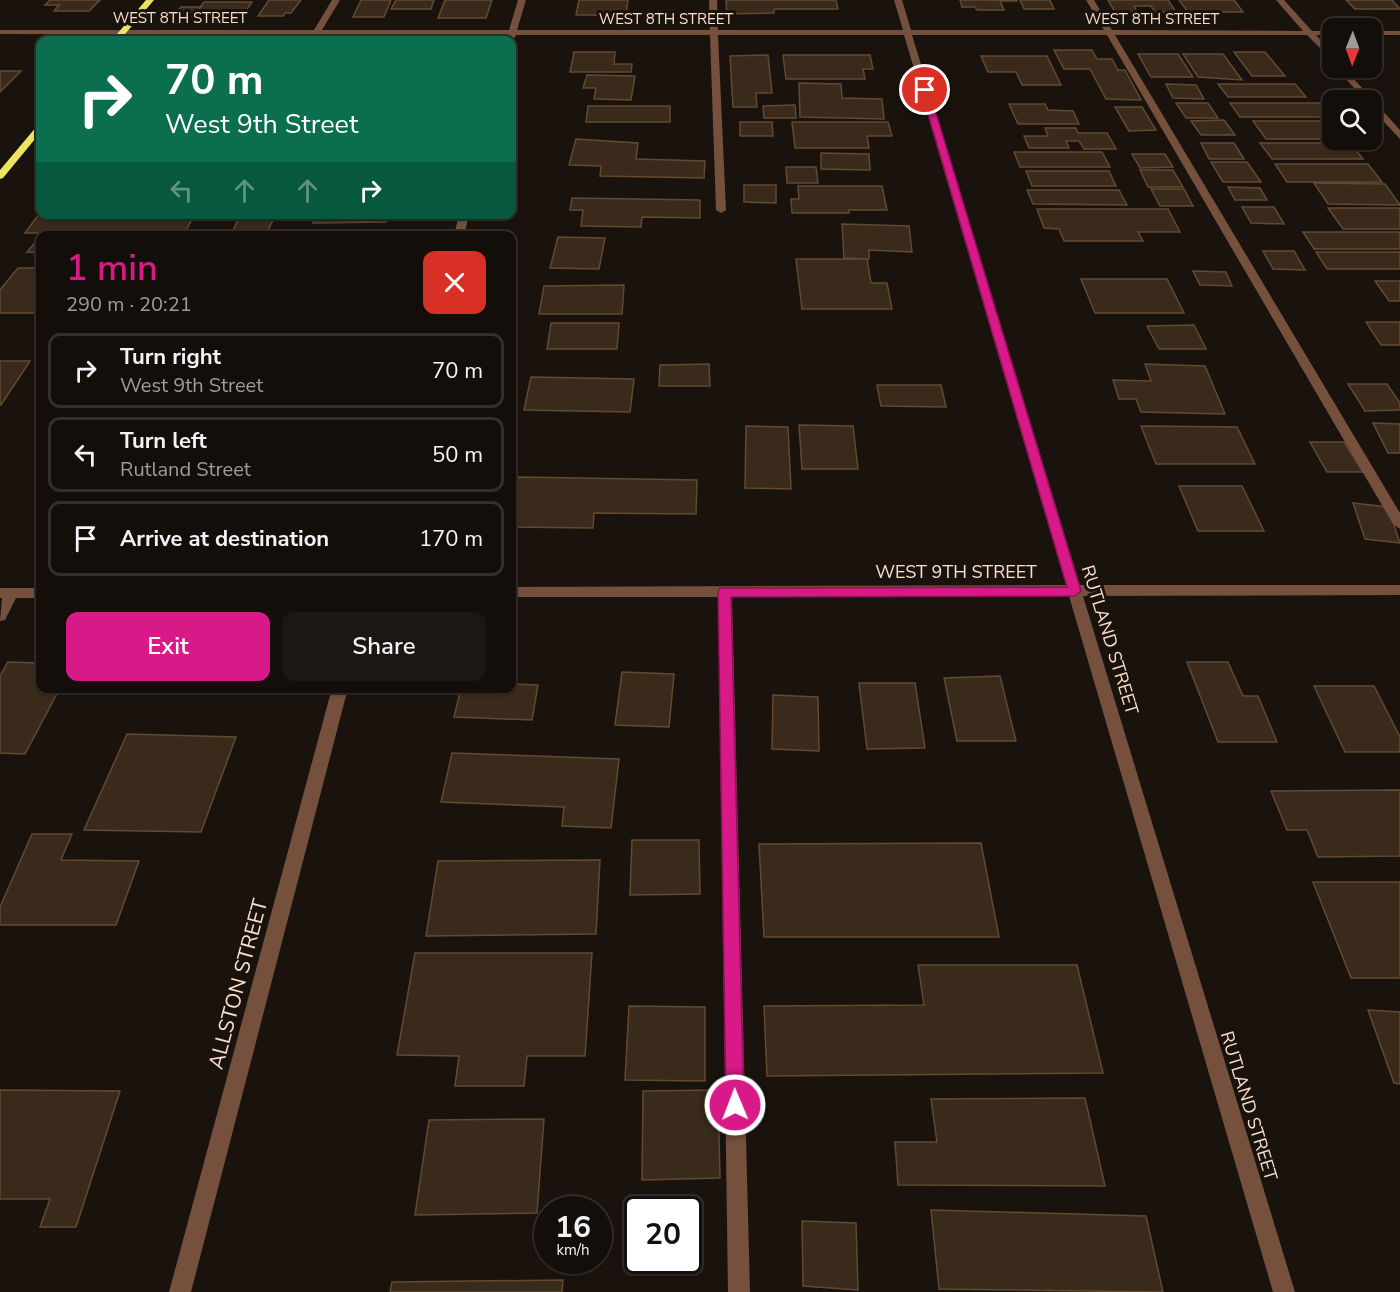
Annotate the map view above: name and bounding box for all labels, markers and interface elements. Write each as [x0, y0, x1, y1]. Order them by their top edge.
street label: WEST 8TH STREET [113, 8, 247, 28]
street label: WEST 8TH STREET [599, 9, 733, 29]
street label: WEST 8TH STREET [1085, 9, 1219, 29]
north arrow [1322, 18, 1382, 78]
map controls [1322, 18, 1382, 150]
text: 70 m [165, 52, 264, 109]
icon: right [66, 60, 144, 138]
pin [899, 64, 950, 115]
icon: arrive [908, 73, 941, 106]
button: search [1322, 90, 1382, 150]
text: West 9th Street [165, 106, 358, 143]
icon: left [165, 174, 198, 207]
icon: ahead [228, 174, 261, 207]
icon: ahead [291, 174, 324, 207]
icon: right [354, 174, 387, 207]
text: 1 min [66, 244, 158, 293]
button: close [423, 251, 486, 314]
text: 290 m · 20:21 [66, 291, 192, 318]
text: Turn right [120, 342, 221, 372]
icon: right [69, 354, 102, 387]
text: 70 m [432, 356, 483, 386]
text: West 9th Street [120, 372, 263, 399]
text: Turn left [120, 426, 207, 456]
icon: left [69, 438, 102, 471]
text: 50 m [432, 440, 483, 470]
text: Rutland Street [120, 456, 251, 483]
icon: arrive [69, 522, 102, 555]
text: Arrive at destination [120, 524, 329, 554]
text: 170 m [419, 524, 483, 554]
street label: WEST 9TH STREET [875, 560, 1037, 584]
street label: RUTLAND STREET [1076, 562, 1144, 718]
button: Exit [66, 612, 270, 681]
button: Share [282, 612, 486, 681]
street label: ALLSTON STREET [202, 895, 274, 1072]
street label: RUTLAND STREET [1215, 1028, 1283, 1184]
position arrow [703, 1073, 767, 1137]
speed limit sign: 20 [624, 1196, 702, 1274]
text: 16 [555, 1207, 591, 1248]
text: km/h [556, 1240, 590, 1260]

